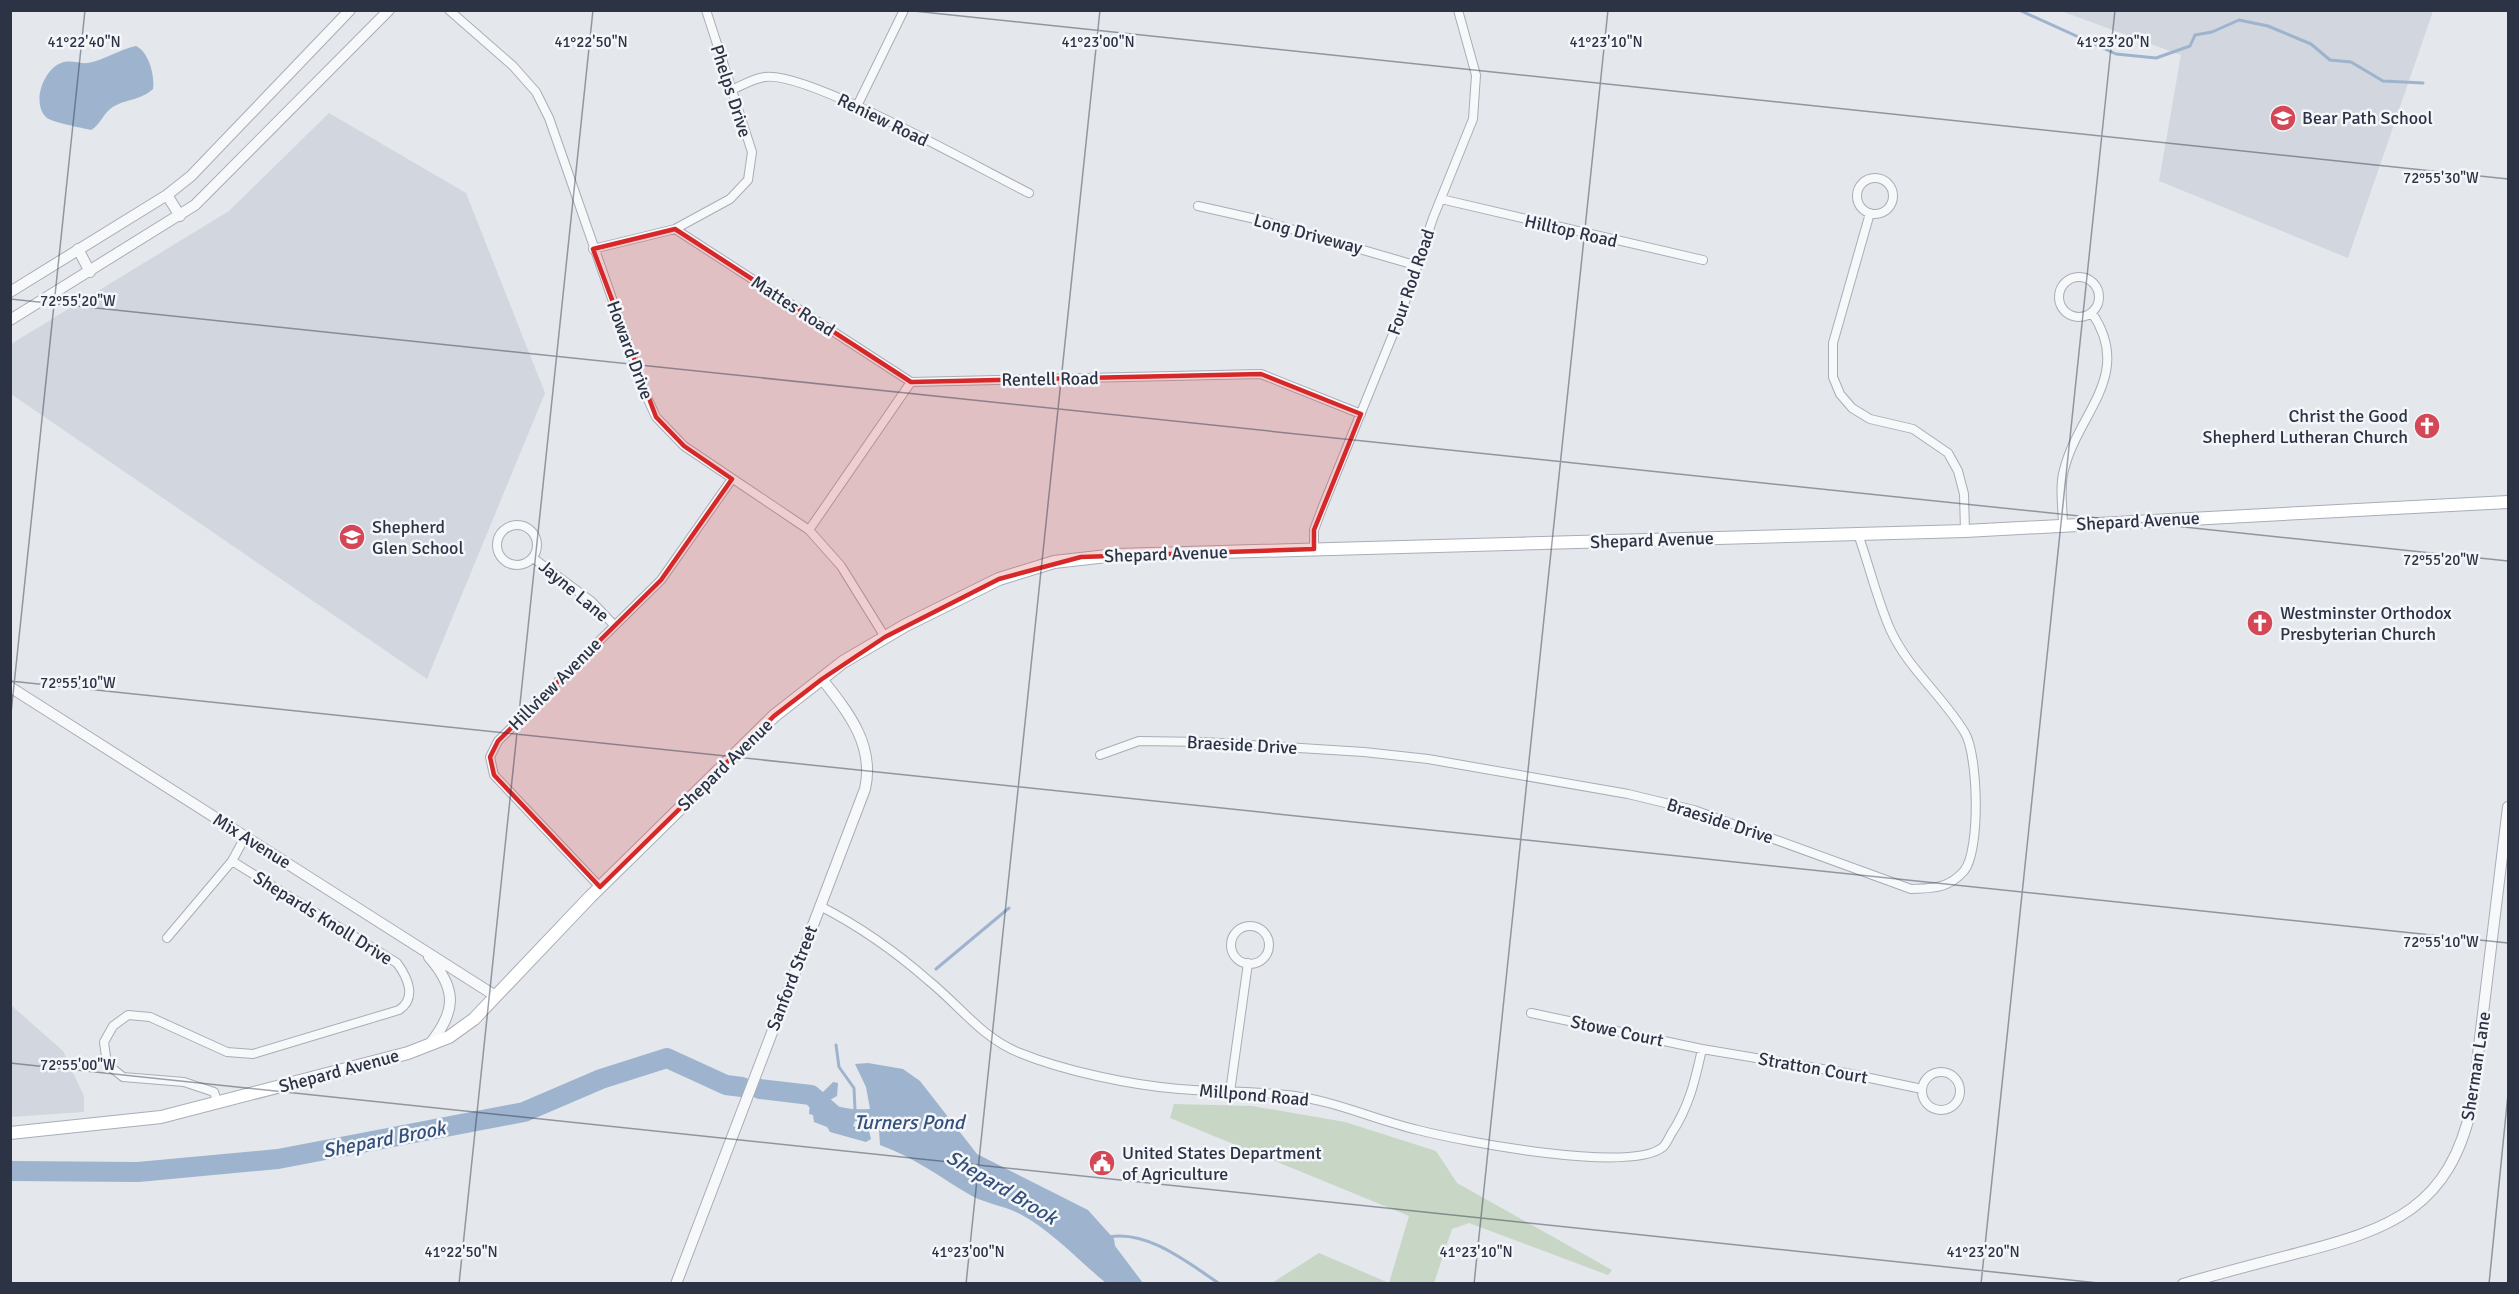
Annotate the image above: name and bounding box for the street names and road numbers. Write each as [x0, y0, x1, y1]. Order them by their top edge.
street label: Phelps Drive [706, 42, 756, 140]
street label: Reniew Road [834, 89, 932, 151]
street label: Long Driveway [1251, 209, 1365, 259]
street label: Hilltop Road [1522, 210, 1620, 252]
street label: Four Rod Road [1383, 226, 1439, 338]
street label: Mattes Road [747, 271, 839, 341]
street label: Howard Drive [602, 298, 658, 402]
street label: Rentell Road [1001, 367, 1099, 391]
street label: Shepard Avenue [2076, 507, 2200, 535]
street label: Shepard Avenue [1590, 527, 1714, 553]
street label: Shepard Avenue [1104, 541, 1228, 567]
street label: Jayne Lane [534, 555, 614, 627]
street label: Hillview Avenue [504, 633, 606, 735]
street label: Shepard Avenue [673, 714, 777, 816]
street label: Braeside Drive [1186, 731, 1298, 759]
street label: Braeside Drive [1664, 793, 1776, 849]
street label: Mix Avenue [209, 808, 295, 874]
street label: Shepards Knoll Drive [249, 866, 397, 970]
street label: Sanford Street [762, 922, 822, 1034]
street label: Stowe Court [1569, 1010, 1665, 1052]
street label: Sherman Lane [2457, 1010, 2495, 1122]
street label: Shepard Avenue [276, 1044, 402, 1098]
street label: Stratton Court [1757, 1048, 1869, 1088]
street label: Millpond Road [1198, 1079, 1310, 1111]

